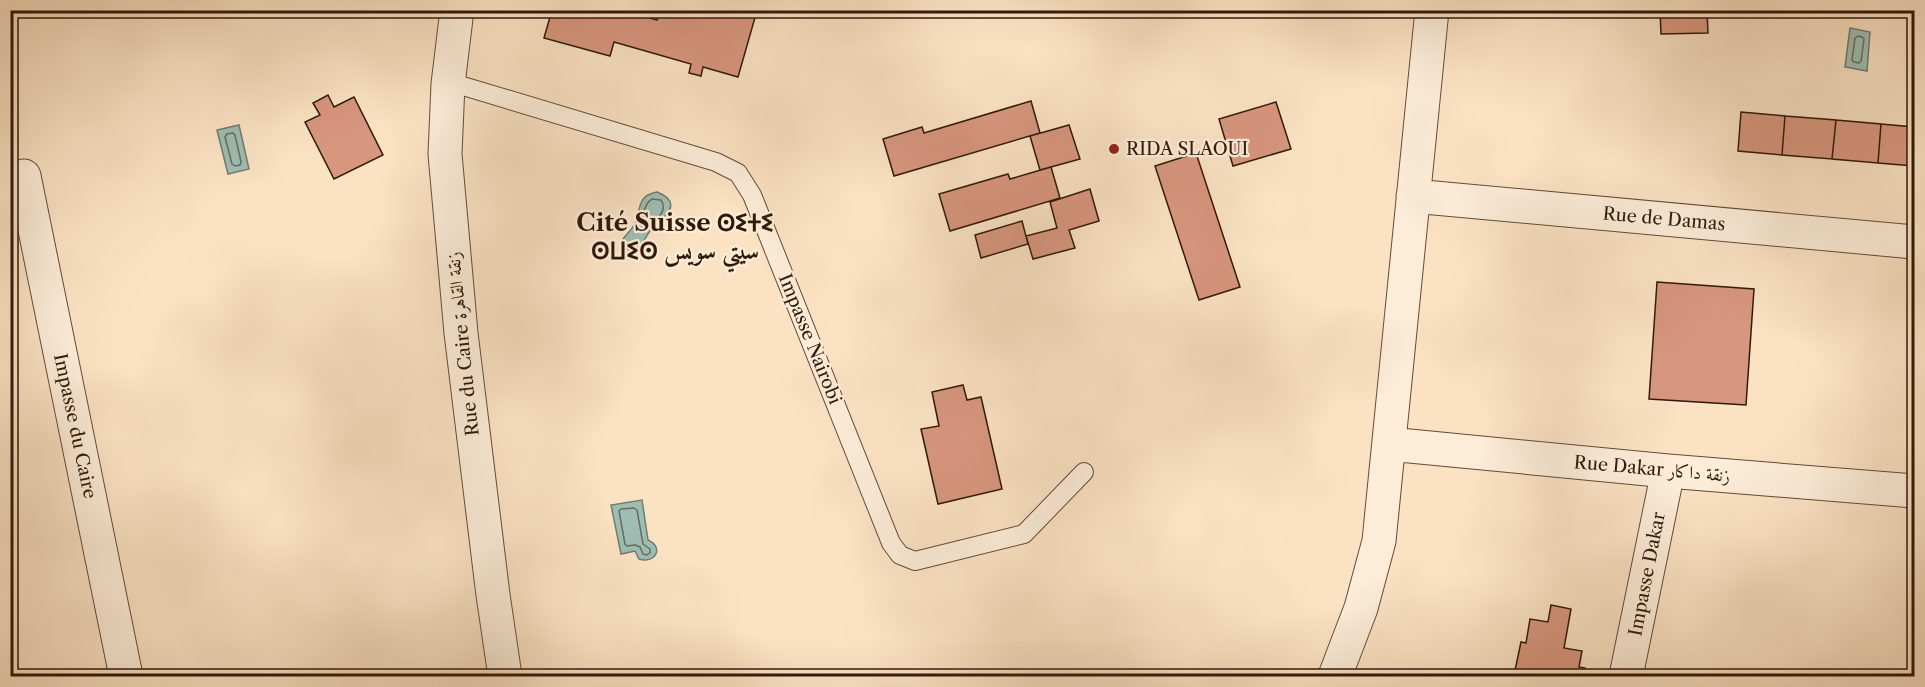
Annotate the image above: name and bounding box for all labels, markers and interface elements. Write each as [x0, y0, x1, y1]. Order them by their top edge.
place label: RIDA SLAOUI [1126, 138, 1248, 160]
marker: RIDA SLAOUI [1107, 142, 1121, 156]
street label: Rue de Damas [1602, 203, 1726, 235]
district label: Cité Suisse ⵙⵉⵜⵉ ⵙⵡⵉⵙ سيتي سويس [576, 208, 774, 273]
street label: Rue du Caire زنقة القاهرة [442, 251, 485, 437]
street label: Impasse Nairobi [774, 271, 846, 408]
street label: Impasse du Caire [49, 351, 101, 501]
street label: Rue Dakar زنقة داكار [1573, 451, 1731, 487]
street label: Impasse Dakar [1624, 510, 1670, 638]

